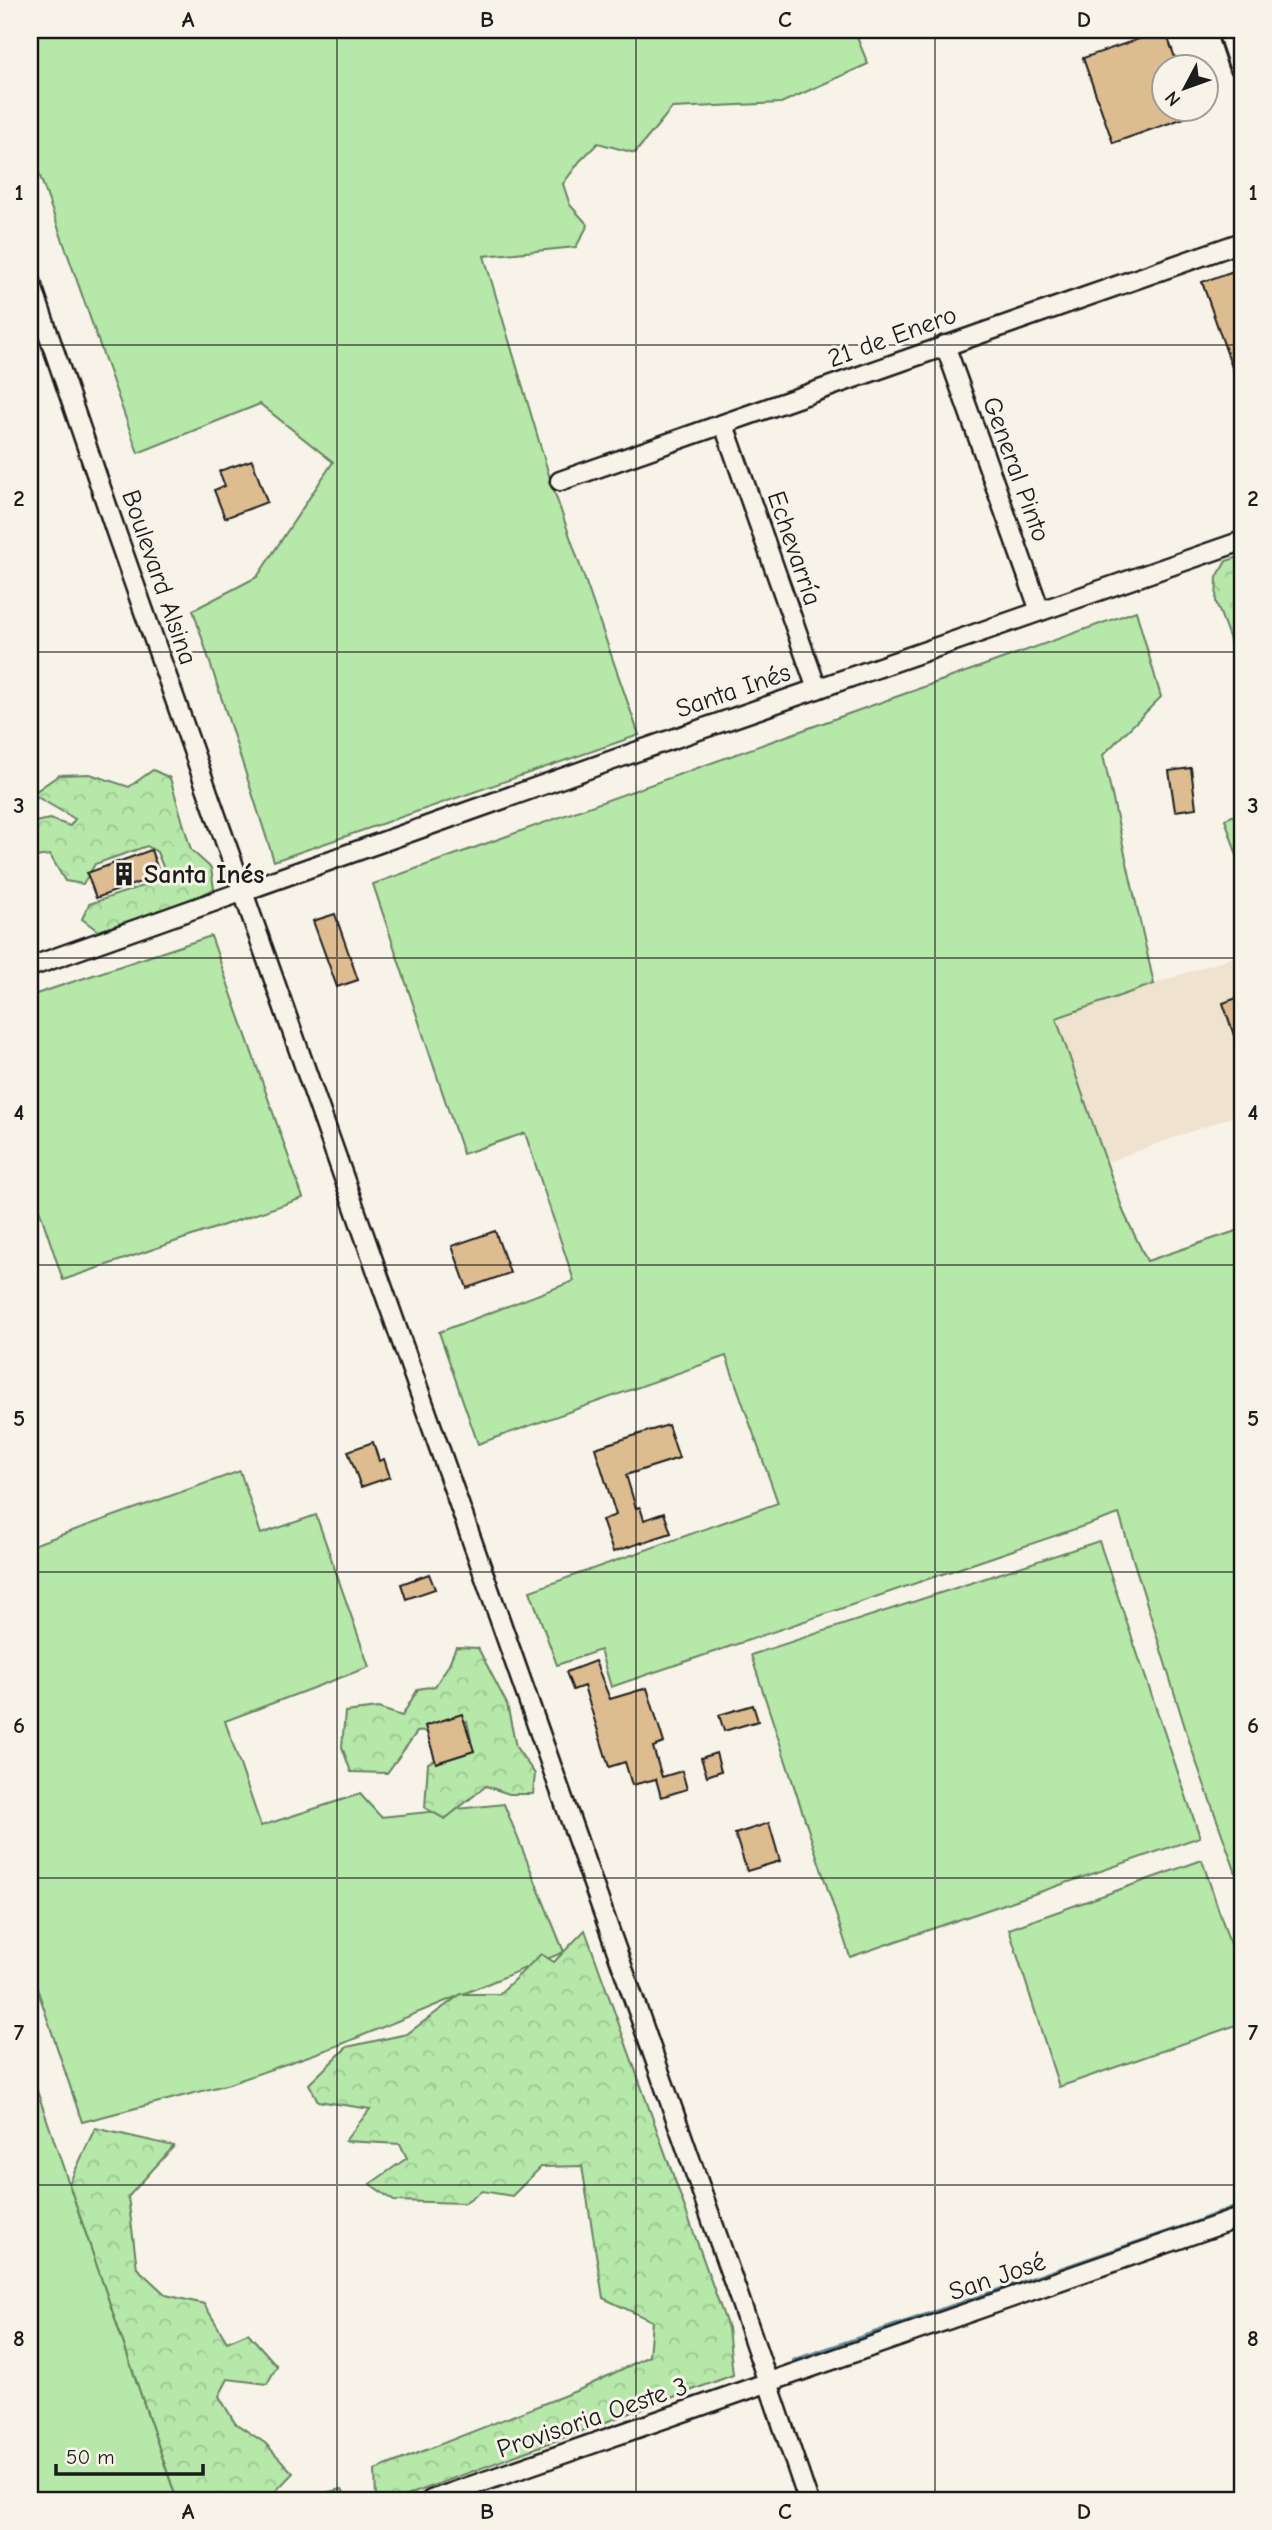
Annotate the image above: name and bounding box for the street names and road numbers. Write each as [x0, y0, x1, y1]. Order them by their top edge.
street label: 21 de Enero [824, 300, 961, 374]
street label: General Pinto [976, 393, 1056, 546]
street label: Boulevard Alsina [115, 486, 203, 669]
street label: Echevarría [761, 487, 828, 609]
street label: Santa Inés [672, 657, 795, 725]
street label: San José [945, 2246, 1050, 2307]
street label: Provisoria Oeste 3 [493, 2371, 692, 2465]

